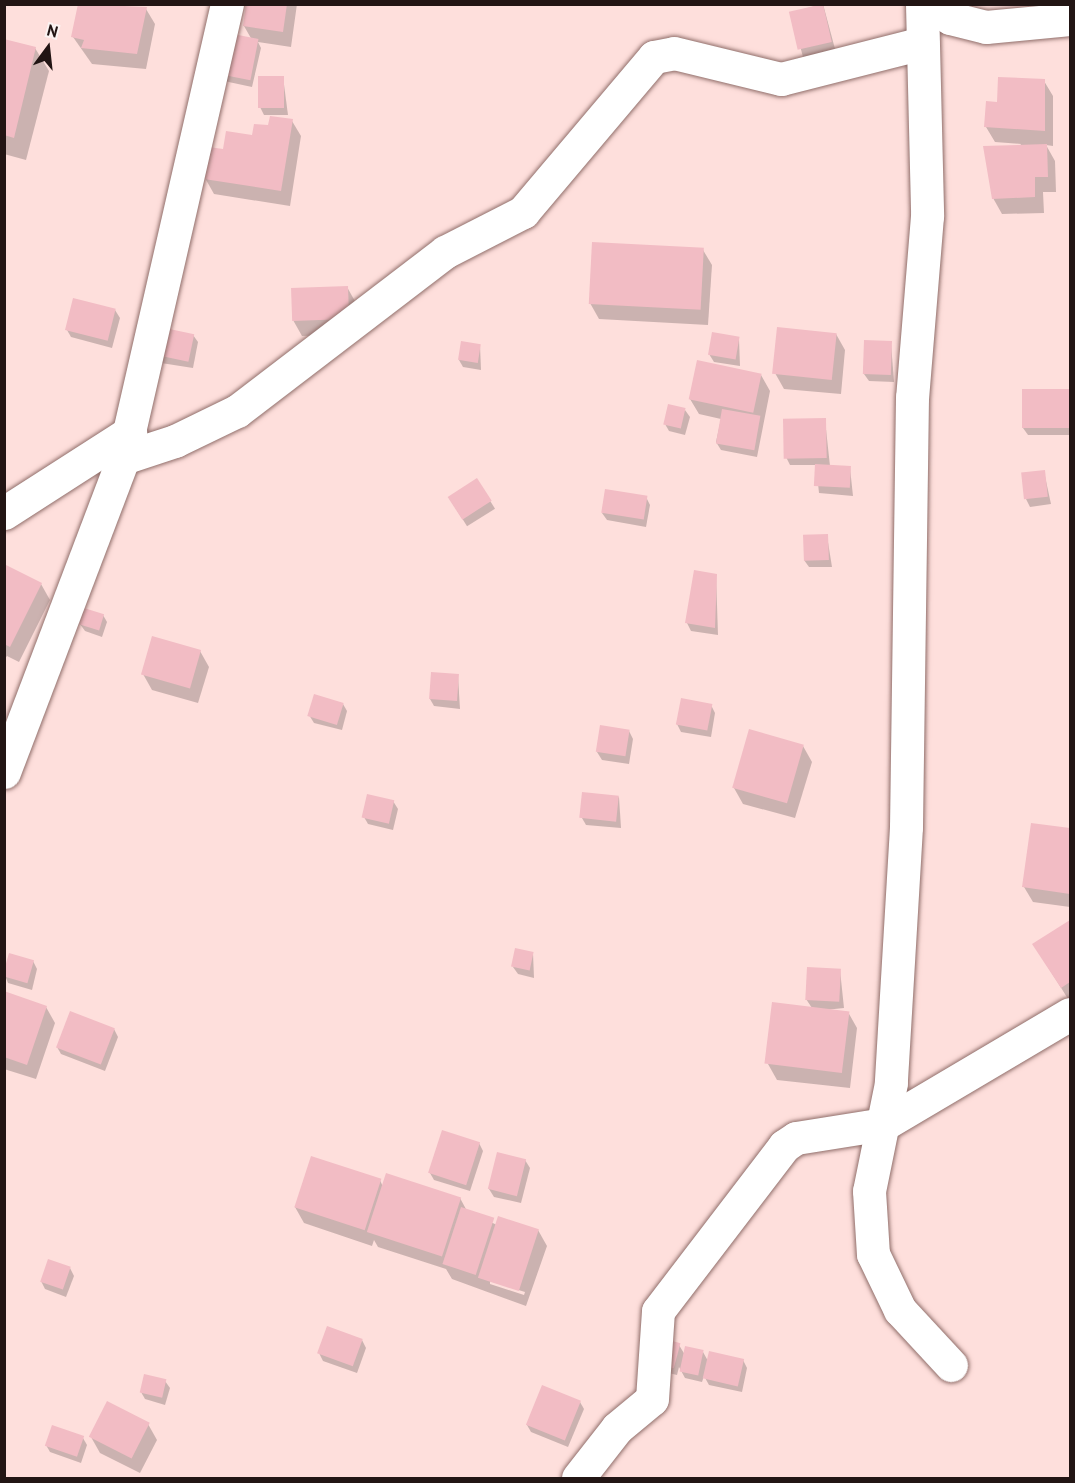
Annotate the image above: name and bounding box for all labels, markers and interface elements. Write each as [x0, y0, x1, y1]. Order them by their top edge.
north arrow [18, 18, 78, 78]
text: N [45, 20, 60, 42]

